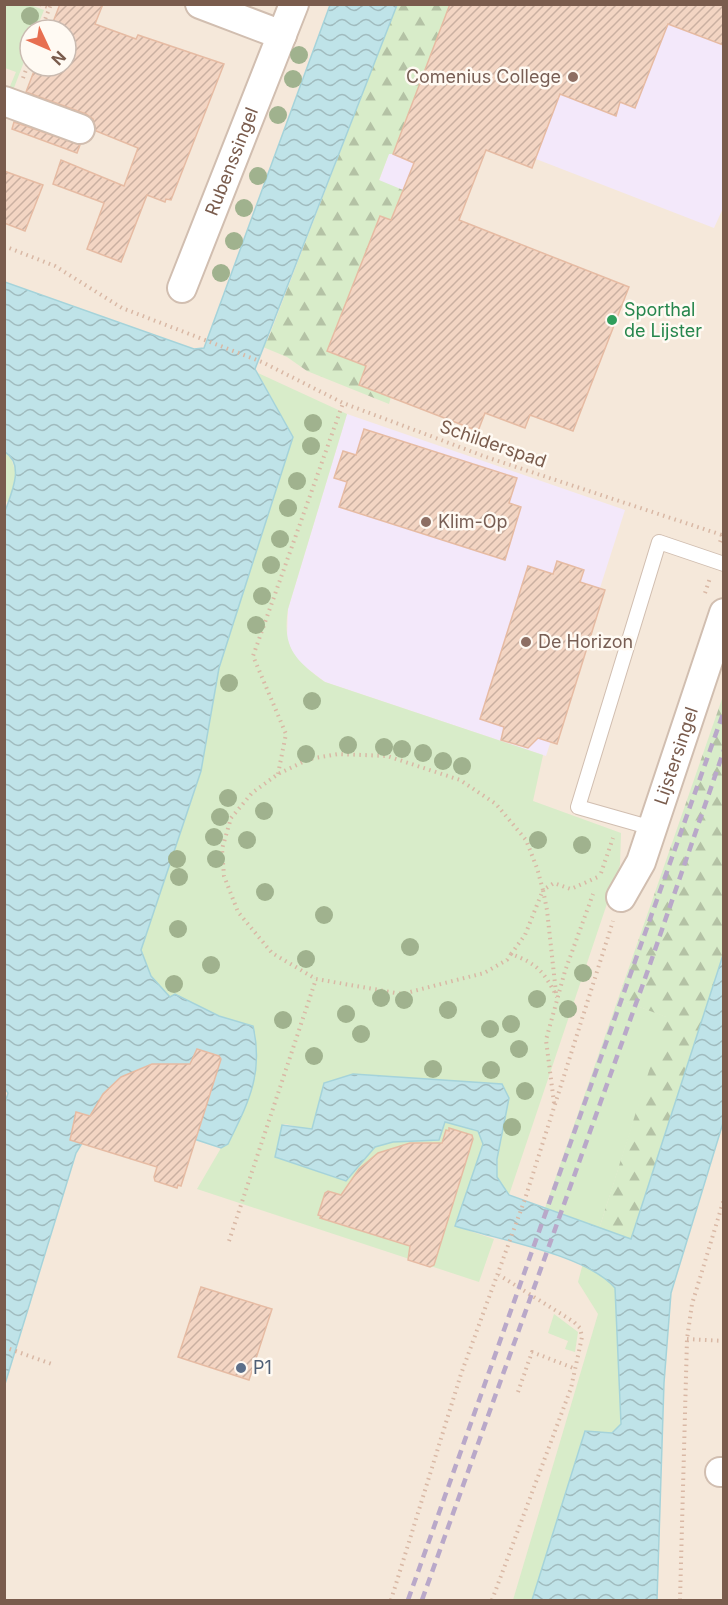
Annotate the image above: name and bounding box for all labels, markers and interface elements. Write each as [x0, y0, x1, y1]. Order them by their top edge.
north arrow [18, 18, 78, 78]
text: N [47, 47, 70, 70]
place label: Comenius College [406, 66, 561, 87]
marker: Comenius College [566, 70, 580, 84]
street label: Rubenssingel [201, 104, 262, 218]
place label: Sporthal de Lijster [624, 299, 702, 341]
marker: Sporthal de Lijster [605, 313, 619, 327]
street label: Schilderspad [437, 415, 549, 472]
place label: Klim-Op [438, 511, 508, 532]
marker: Klim-Op [419, 515, 433, 529]
place label: De Horizon [538, 631, 633, 652]
marker: De Horizon [519, 635, 533, 649]
street label: Lijstersingel [650, 704, 702, 808]
place label: P1 [253, 1357, 272, 1378]
marker: P1 [234, 1361, 248, 1375]

